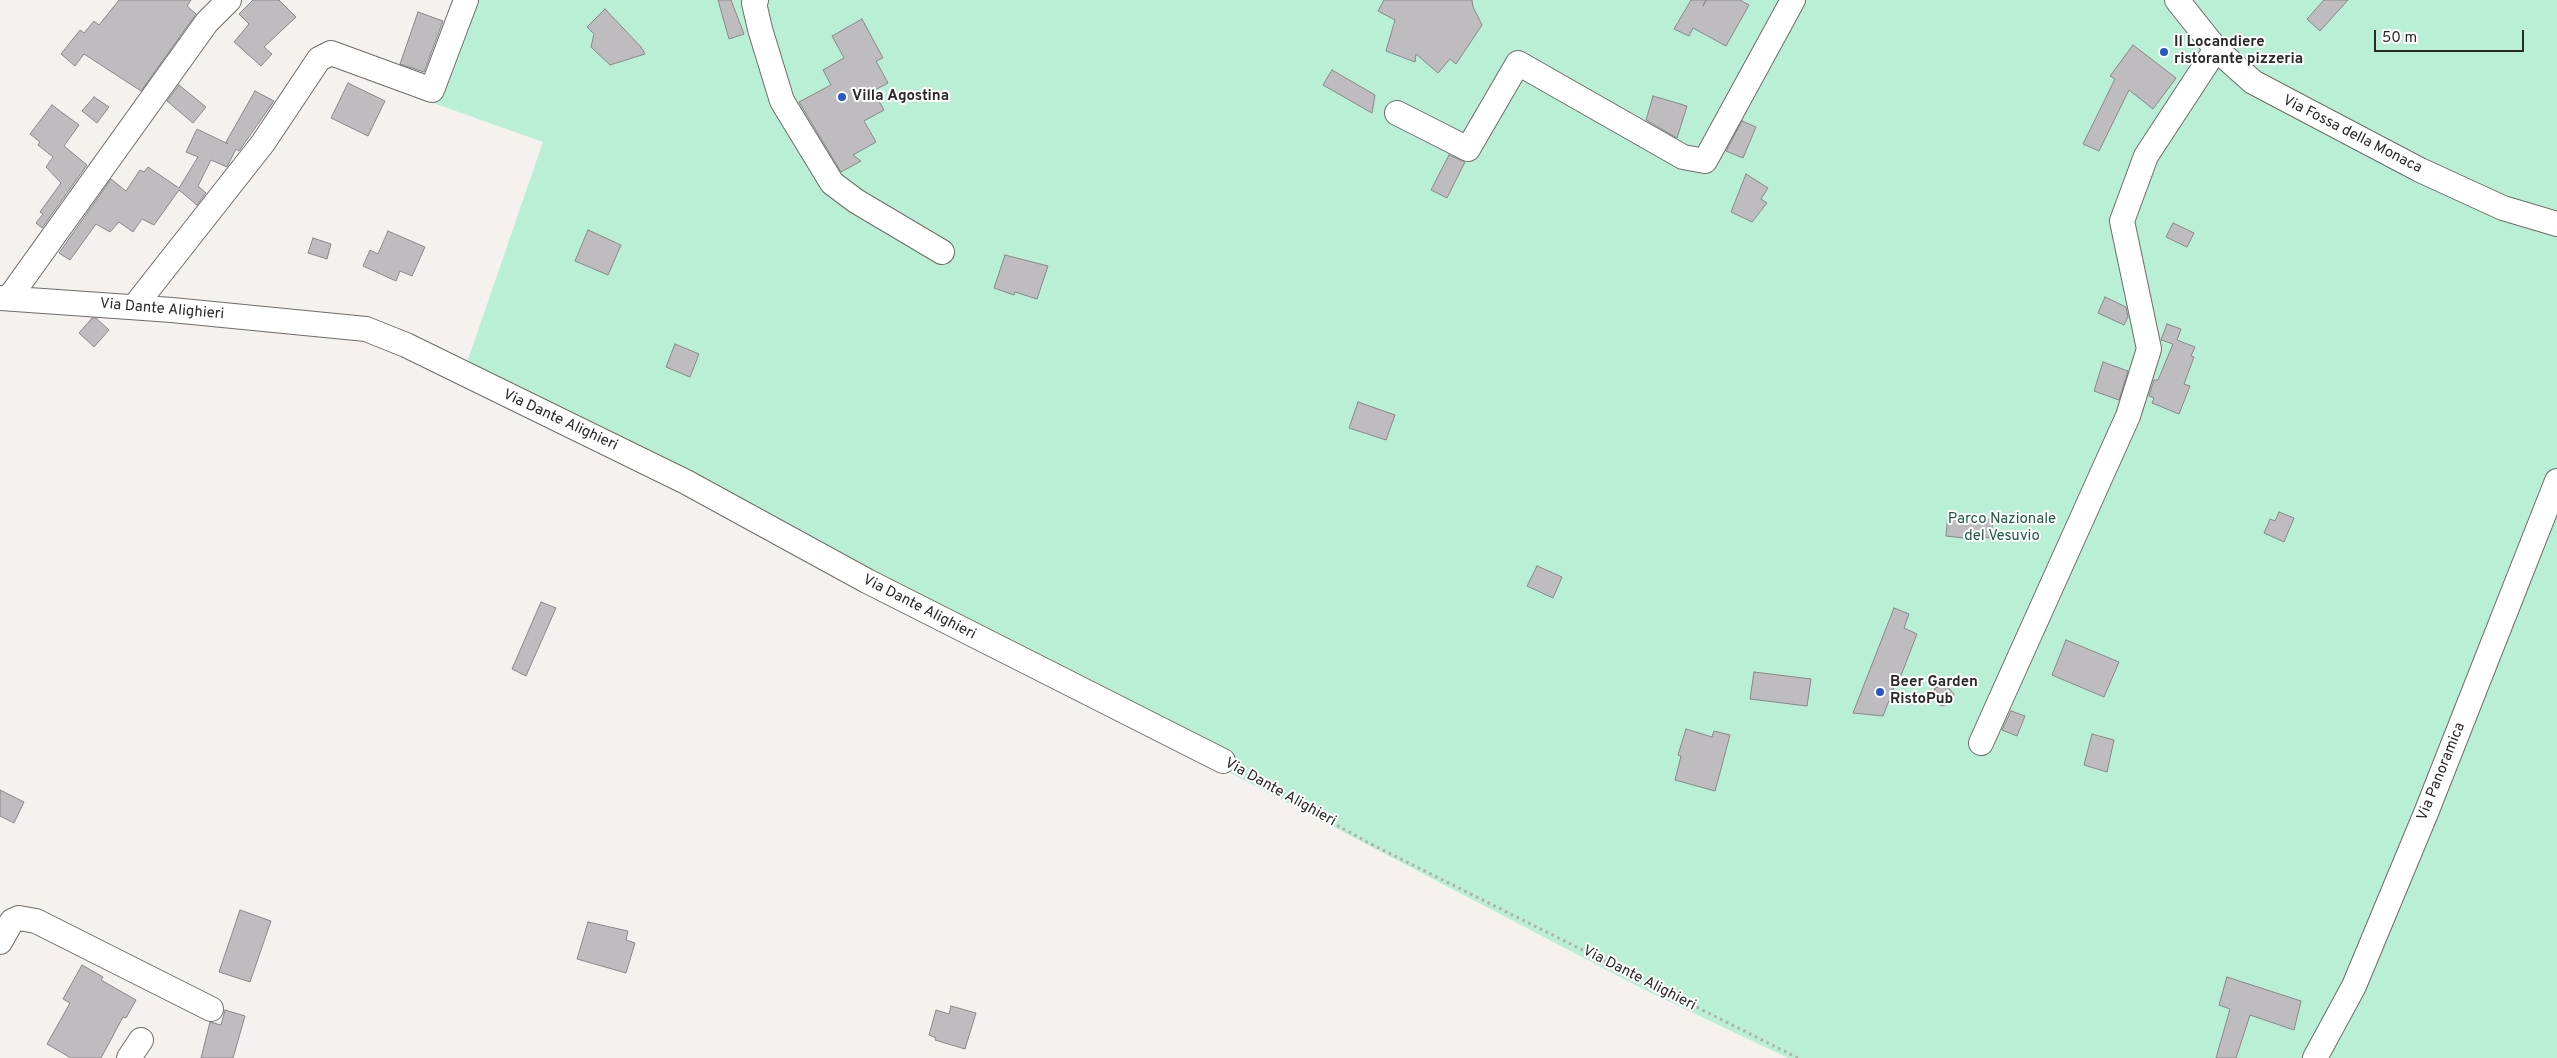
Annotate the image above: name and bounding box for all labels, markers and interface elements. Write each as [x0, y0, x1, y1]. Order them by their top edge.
scale bar [2377, 20, 2527, 52]
text: 50 m [2382, 29, 2417, 48]
place label: Il Locandiere ristorante pizzeria [2174, 34, 2303, 69]
marker: Il Locandiere ristorante pizzeria [2158, 46, 2170, 58]
place label: Villa Agostina [852, 88, 949, 106]
marker: Villa Agostina [836, 91, 848, 103]
street label: Via Fossa della Monaca [2279, 92, 2425, 178]
street label: Via Dante Alighieri [99, 296, 225, 324]
street label: Via Dante Alighieri [500, 386, 620, 456]
park label: Parco Nazionale del Vesuvio [1948, 511, 2056, 546]
street label: Via Dante Alighieri [859, 572, 979, 644]
place label: Beer Garden RistoPub [1890, 674, 1978, 709]
marker: Beer Garden RistoPub [1874, 686, 1886, 698]
street label: Via Panoramica [2414, 720, 2470, 824]
street label: Via Dante Alighieri [1221, 755, 1339, 831]
street label: Via Dante Alighieri [1579, 943, 1699, 1015]

